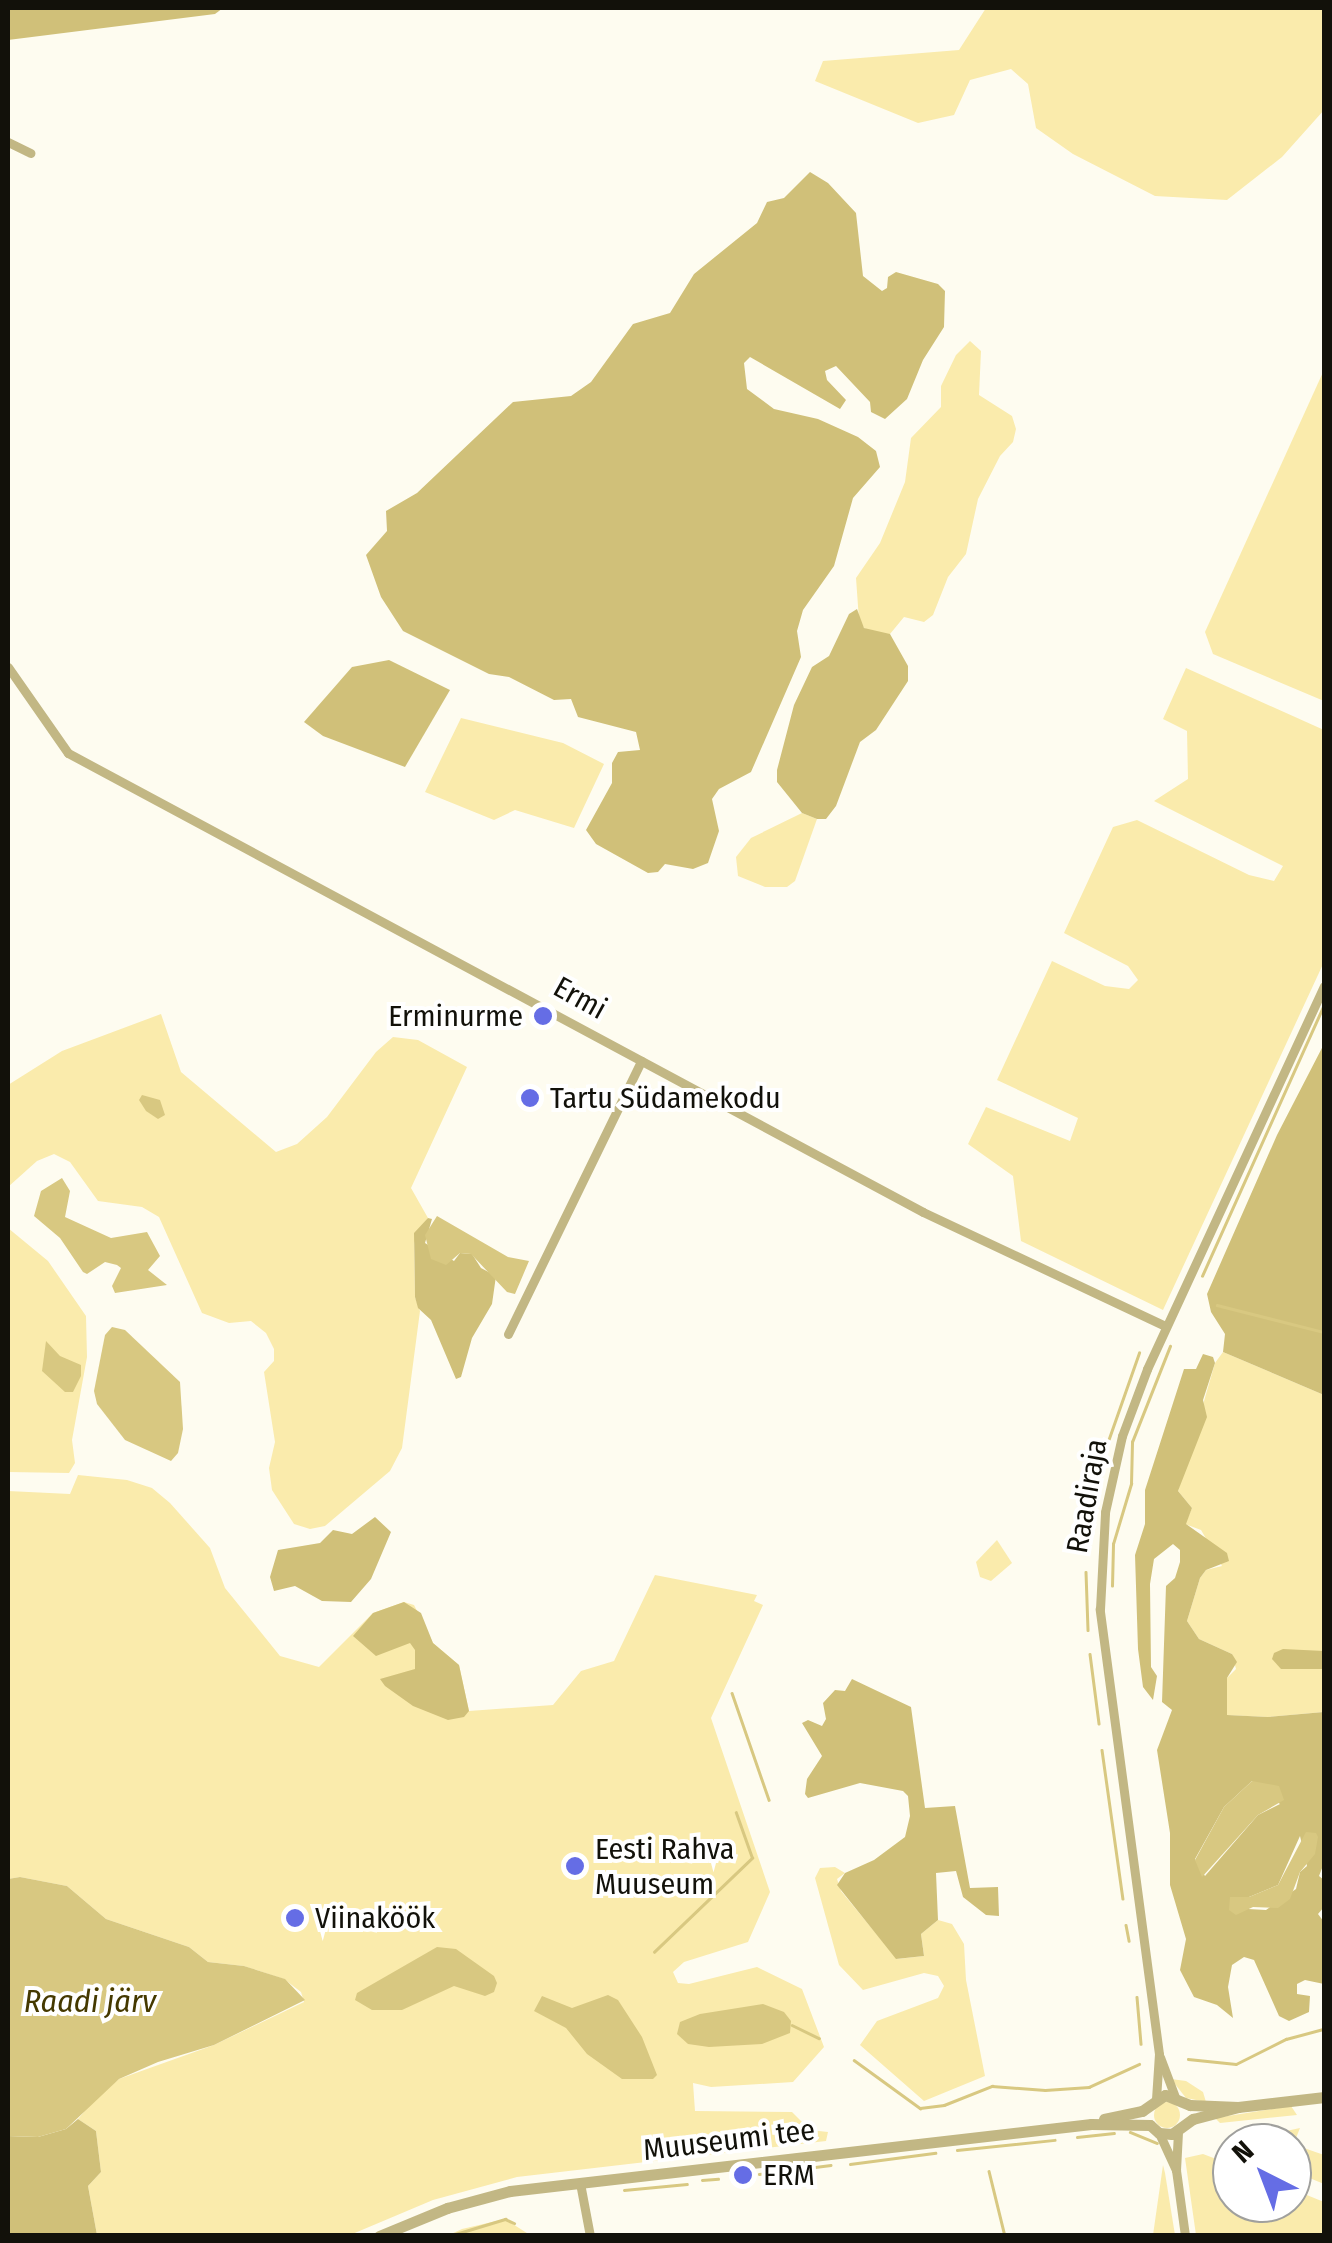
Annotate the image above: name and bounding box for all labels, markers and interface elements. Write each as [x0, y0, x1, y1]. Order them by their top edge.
street label: Ermi [547, 969, 613, 1027]
place label: Erminurme [388, 998, 523, 1034]
marker: Erminurme [532, 1005, 554, 1027]
place label: Tartu Südamekodu [550, 1080, 781, 1116]
marker: Tartu Südamekodu [519, 1087, 541, 1109]
street label: Raadiraja [1059, 1436, 1115, 1556]
place label: Eesti Rahva Muuseum [595, 1831, 734, 1902]
marker: Eesti Rahva Muuseum [564, 1855, 586, 1877]
place label: Viinaköök [315, 1900, 435, 1936]
marker: Viinaköök [284, 1907, 306, 1929]
water label: Raadi järv [24, 1982, 156, 2020]
street label: Muuseumi tee [641, 2112, 817, 2168]
north arrow [1212, 2123, 1312, 2223]
text: N [1226, 2134, 1260, 2170]
place label: ERM [763, 2157, 815, 2193]
marker: ERM [732, 2164, 754, 2186]

